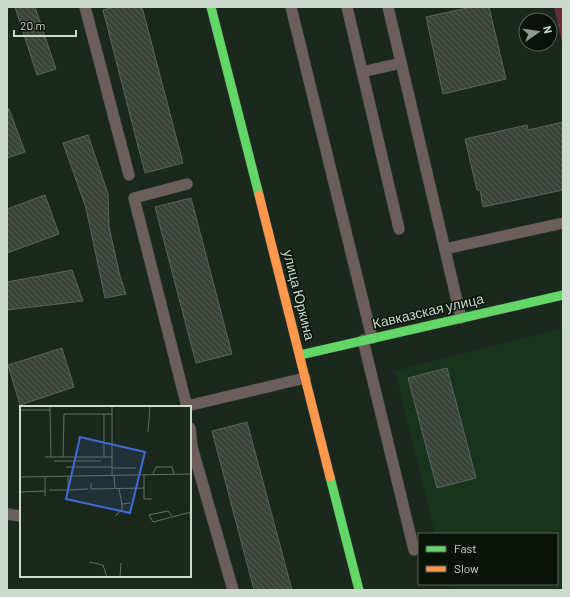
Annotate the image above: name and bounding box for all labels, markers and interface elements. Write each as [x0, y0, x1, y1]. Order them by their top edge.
scale bar [14, 12, 76, 38]
north arrow [518, 12, 558, 52]
text: 20 m [20, 18, 46, 32]
text: N [541, 25, 555, 35]
street label: улица Юркина [280, 248, 319, 342]
street label: Кавказская улица [371, 289, 485, 332]
inset map [20, 406, 191, 577]
legend [418, 533, 558, 585]
text: Fast [454, 541, 477, 555]
text: Slow [454, 561, 479, 575]

